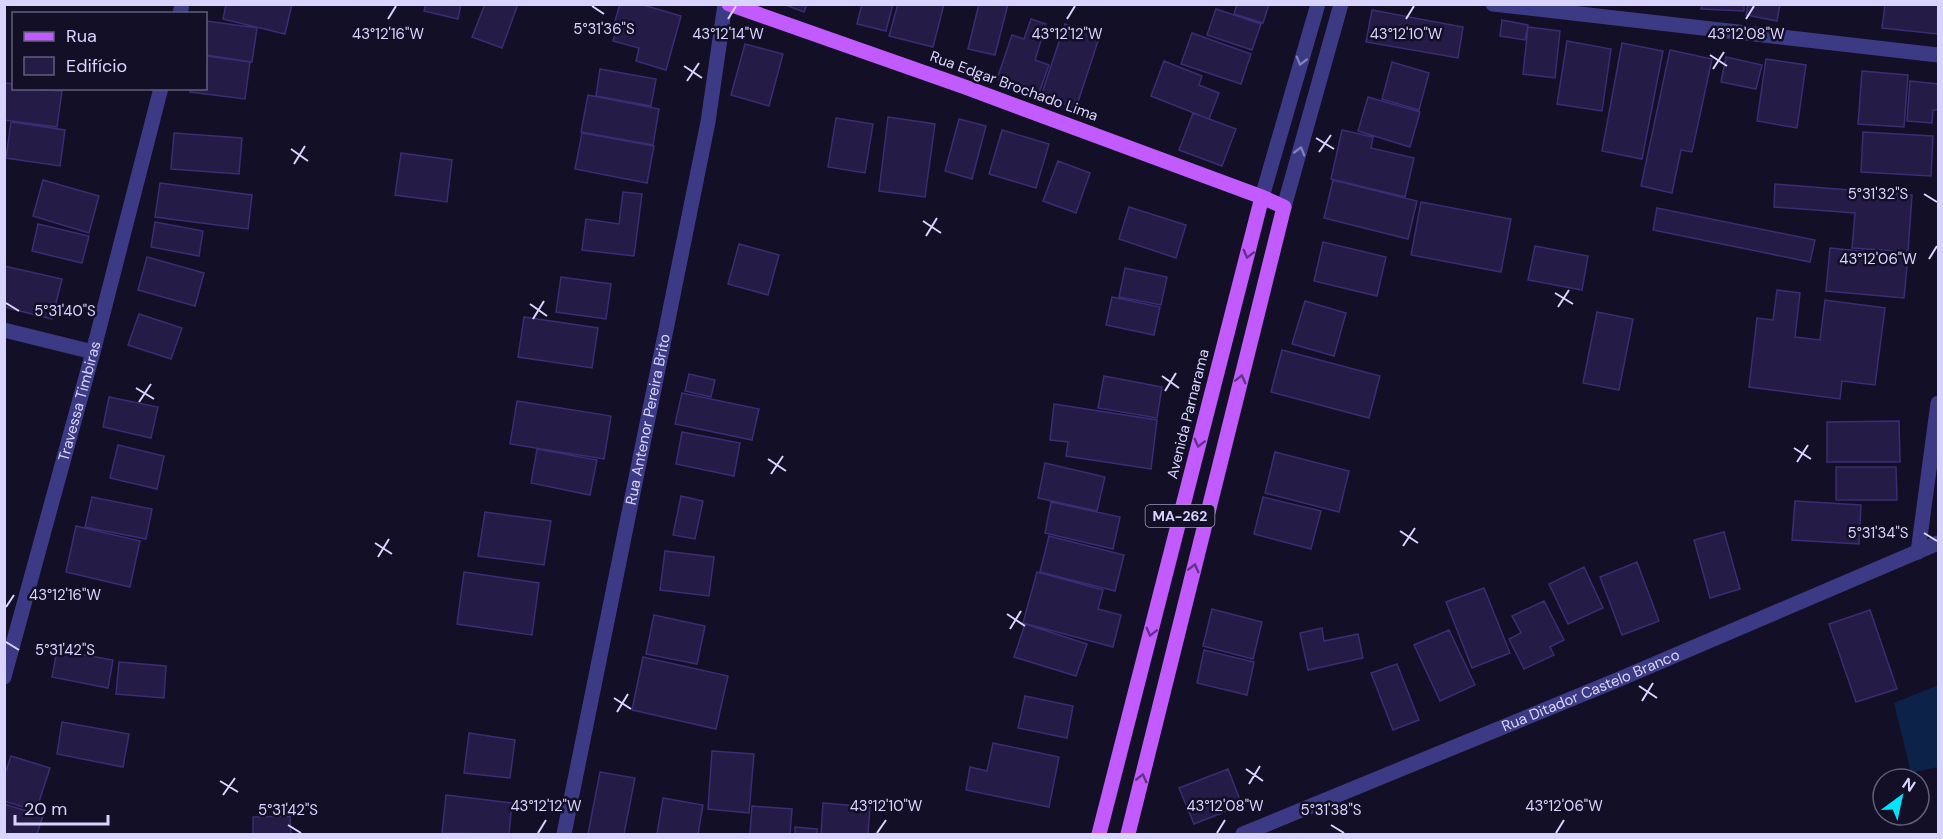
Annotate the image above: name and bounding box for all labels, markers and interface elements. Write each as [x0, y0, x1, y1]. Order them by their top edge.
legend [12, 12, 207, 90]
text: 5°31'36"S [573, 19, 635, 39]
text: Rua [66, 24, 97, 48]
text: 43°12'16"W [352, 24, 424, 44]
text: 43°12'14"W [692, 24, 764, 44]
text: 43°12'12"W [1031, 24, 1103, 44]
text: 43°12'10"W [1370, 24, 1443, 44]
text: 43°12'08"W [1707, 24, 1785, 44]
street label: Rua Edgar Brochado Lima [927, 46, 1101, 126]
text: Edifício [66, 54, 127, 78]
one-way arrow [1296, 55, 1308, 66]
one-way arrow [1292, 146, 1305, 156]
text: 5°31'32"S [1848, 184, 1909, 204]
one-way arrow [1242, 249, 1255, 259]
text: 43°12'06"W [1839, 249, 1917, 269]
text: 5°31'40"S [34, 301, 96, 321]
street label: Rua Antenor Pereira Brito [621, 332, 675, 507]
street label: Travessa Timbiras [54, 339, 105, 464]
street label: Avenida Parnarama [1162, 347, 1214, 481]
one-way arrow [1234, 374, 1246, 385]
one-way arrow [1194, 437, 1206, 448]
road number: MA-262 [1146, 505, 1214, 527]
text: 5°31'34"S [1847, 523, 1909, 543]
one-way arrow [1187, 563, 1199, 574]
text: 43°12'16"W [29, 585, 101, 605]
one-way arrow [1145, 626, 1158, 636]
text: 5°31'42"S [35, 640, 95, 660]
street label: Rua Ditador Castelo Branco [1499, 645, 1683, 736]
north arrow [1871, 767, 1931, 827]
one-way arrow [1134, 773, 1147, 783]
text: N [1898, 773, 1920, 797]
scale bar [15, 788, 108, 826]
text: 43°12'12"W [510, 796, 582, 816]
text: 43°12'10"W [850, 796, 923, 816]
text: 43°12'08"W [1186, 796, 1264, 816]
text: 43°12'06"W [1525, 796, 1603, 816]
text: 20 m [24, 797, 67, 821]
text: 5°31'42"S [258, 800, 318, 820]
text: 5°31'38"S [1300, 800, 1362, 820]

